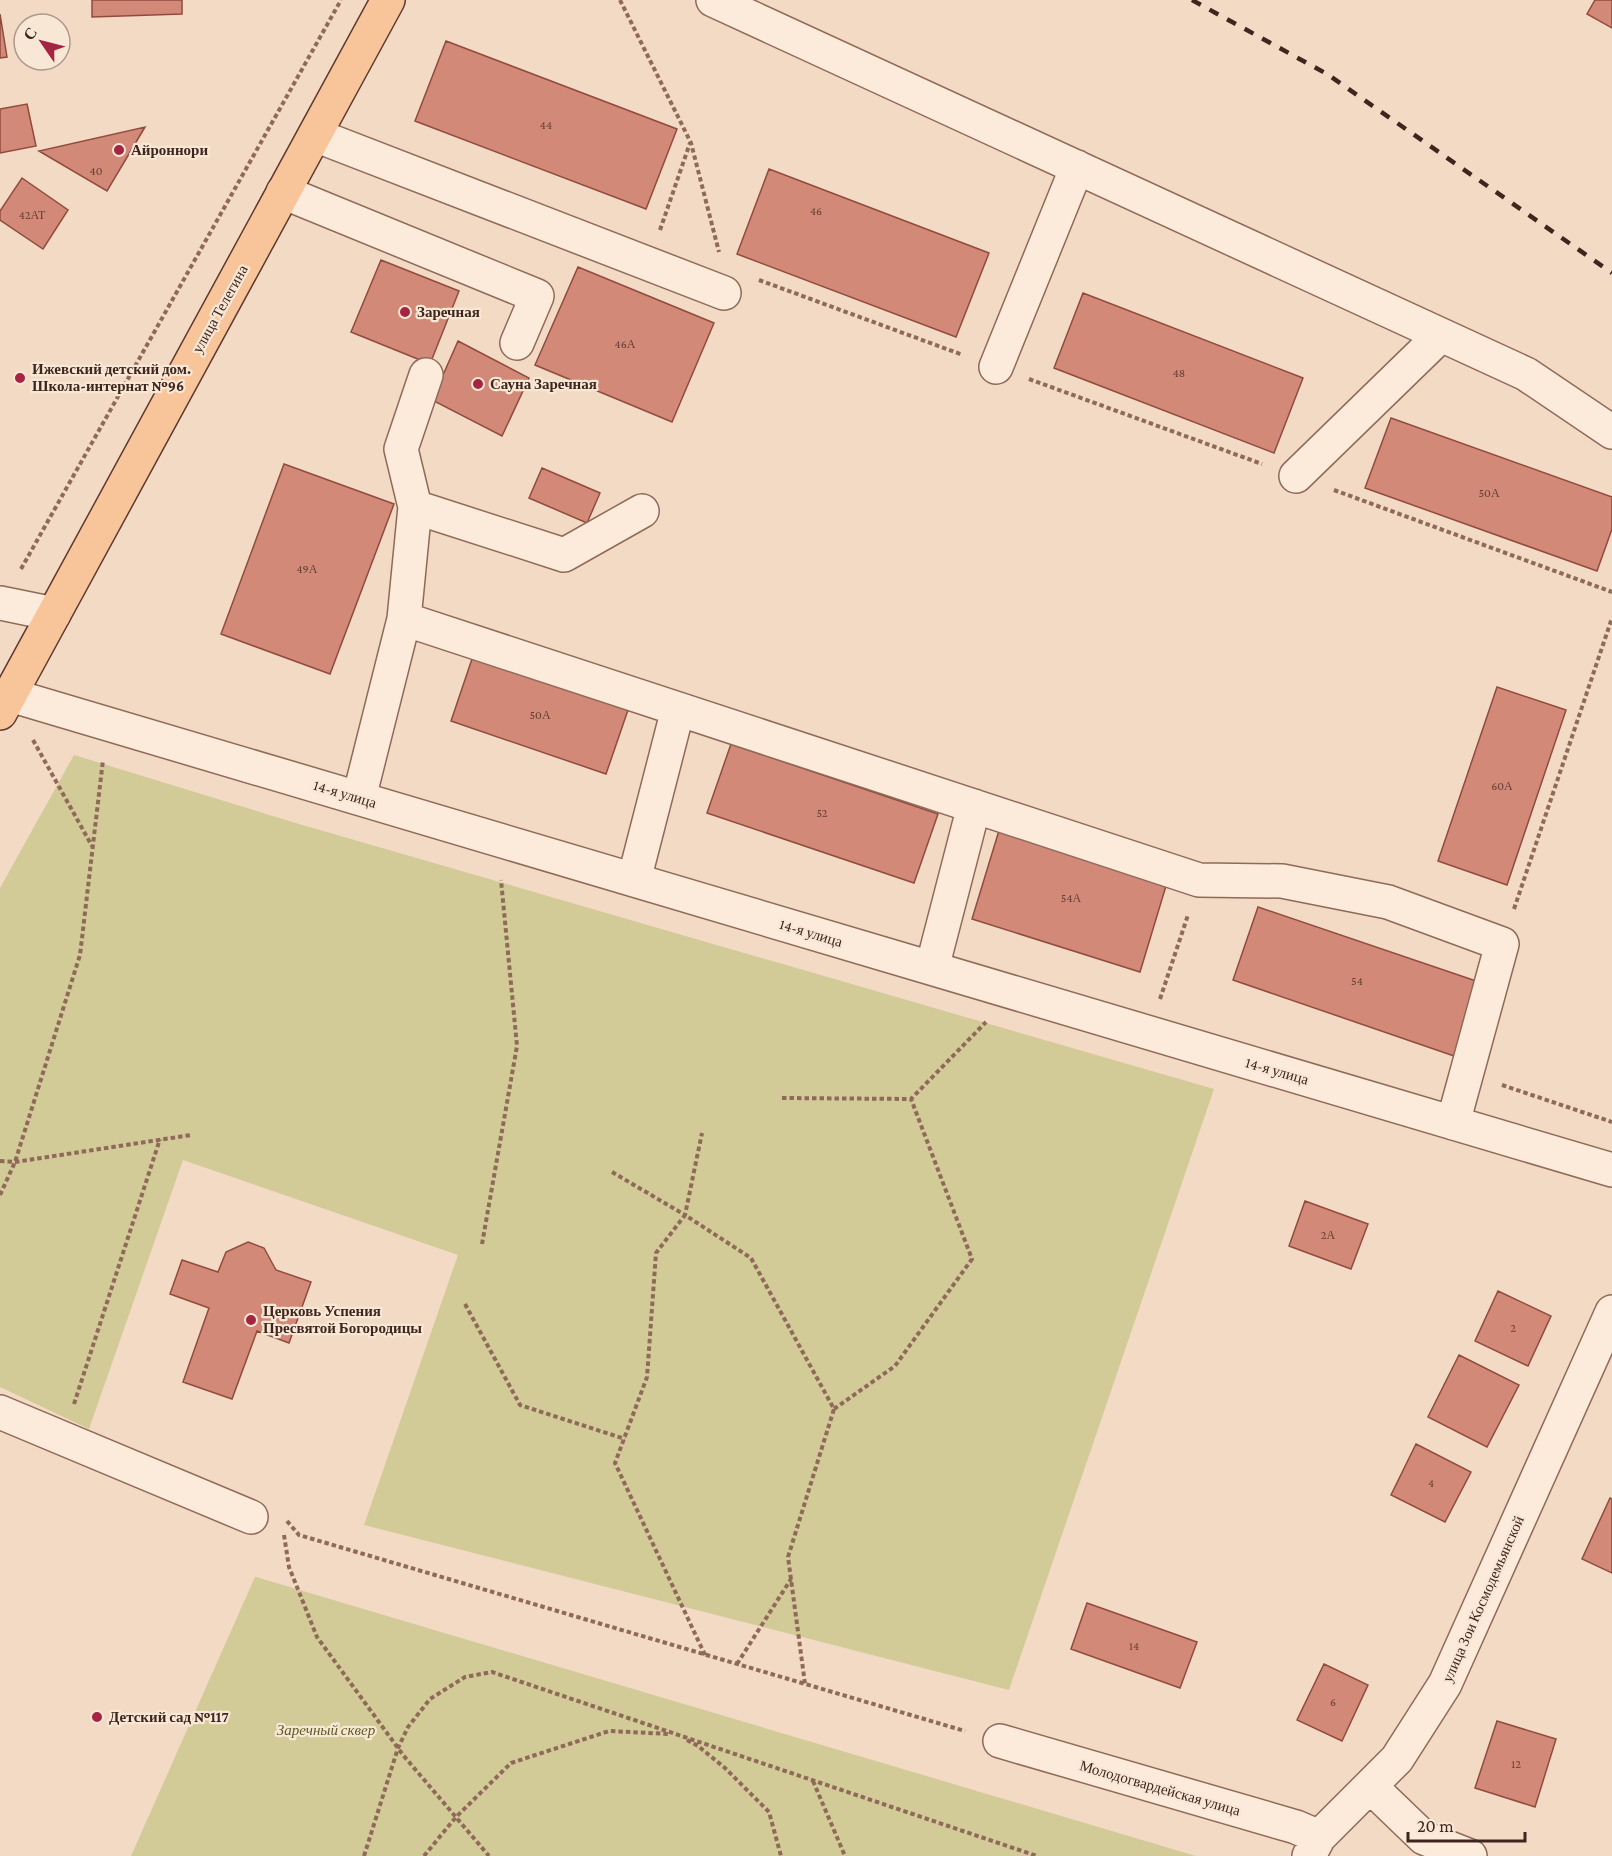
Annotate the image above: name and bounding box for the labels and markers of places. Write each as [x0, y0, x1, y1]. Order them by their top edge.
place label: Айроннори [131, 142, 208, 158]
marker: Айроннори [112, 143, 126, 157]
place label: Заречная [417, 304, 480, 320]
marker: Заречная [398, 305, 412, 319]
place label: Ижевский детский дом. Школа-интернат №96 [32, 361, 191, 394]
marker: Ижевский детский дом. Школа-интернат №96 [13, 371, 27, 385]
place label: Сауна Заречная [490, 376, 597, 392]
marker: Сауна Заречная [471, 377, 485, 391]
place label: Церковь Успения Пресвятой Богородицы [263, 1303, 422, 1336]
marker: Церковь Успения Пресвятой Богородицы [244, 1313, 258, 1327]
place label: Детский сад №117 [109, 1709, 229, 1725]
marker: Детский сад №117 [90, 1710, 104, 1724]

